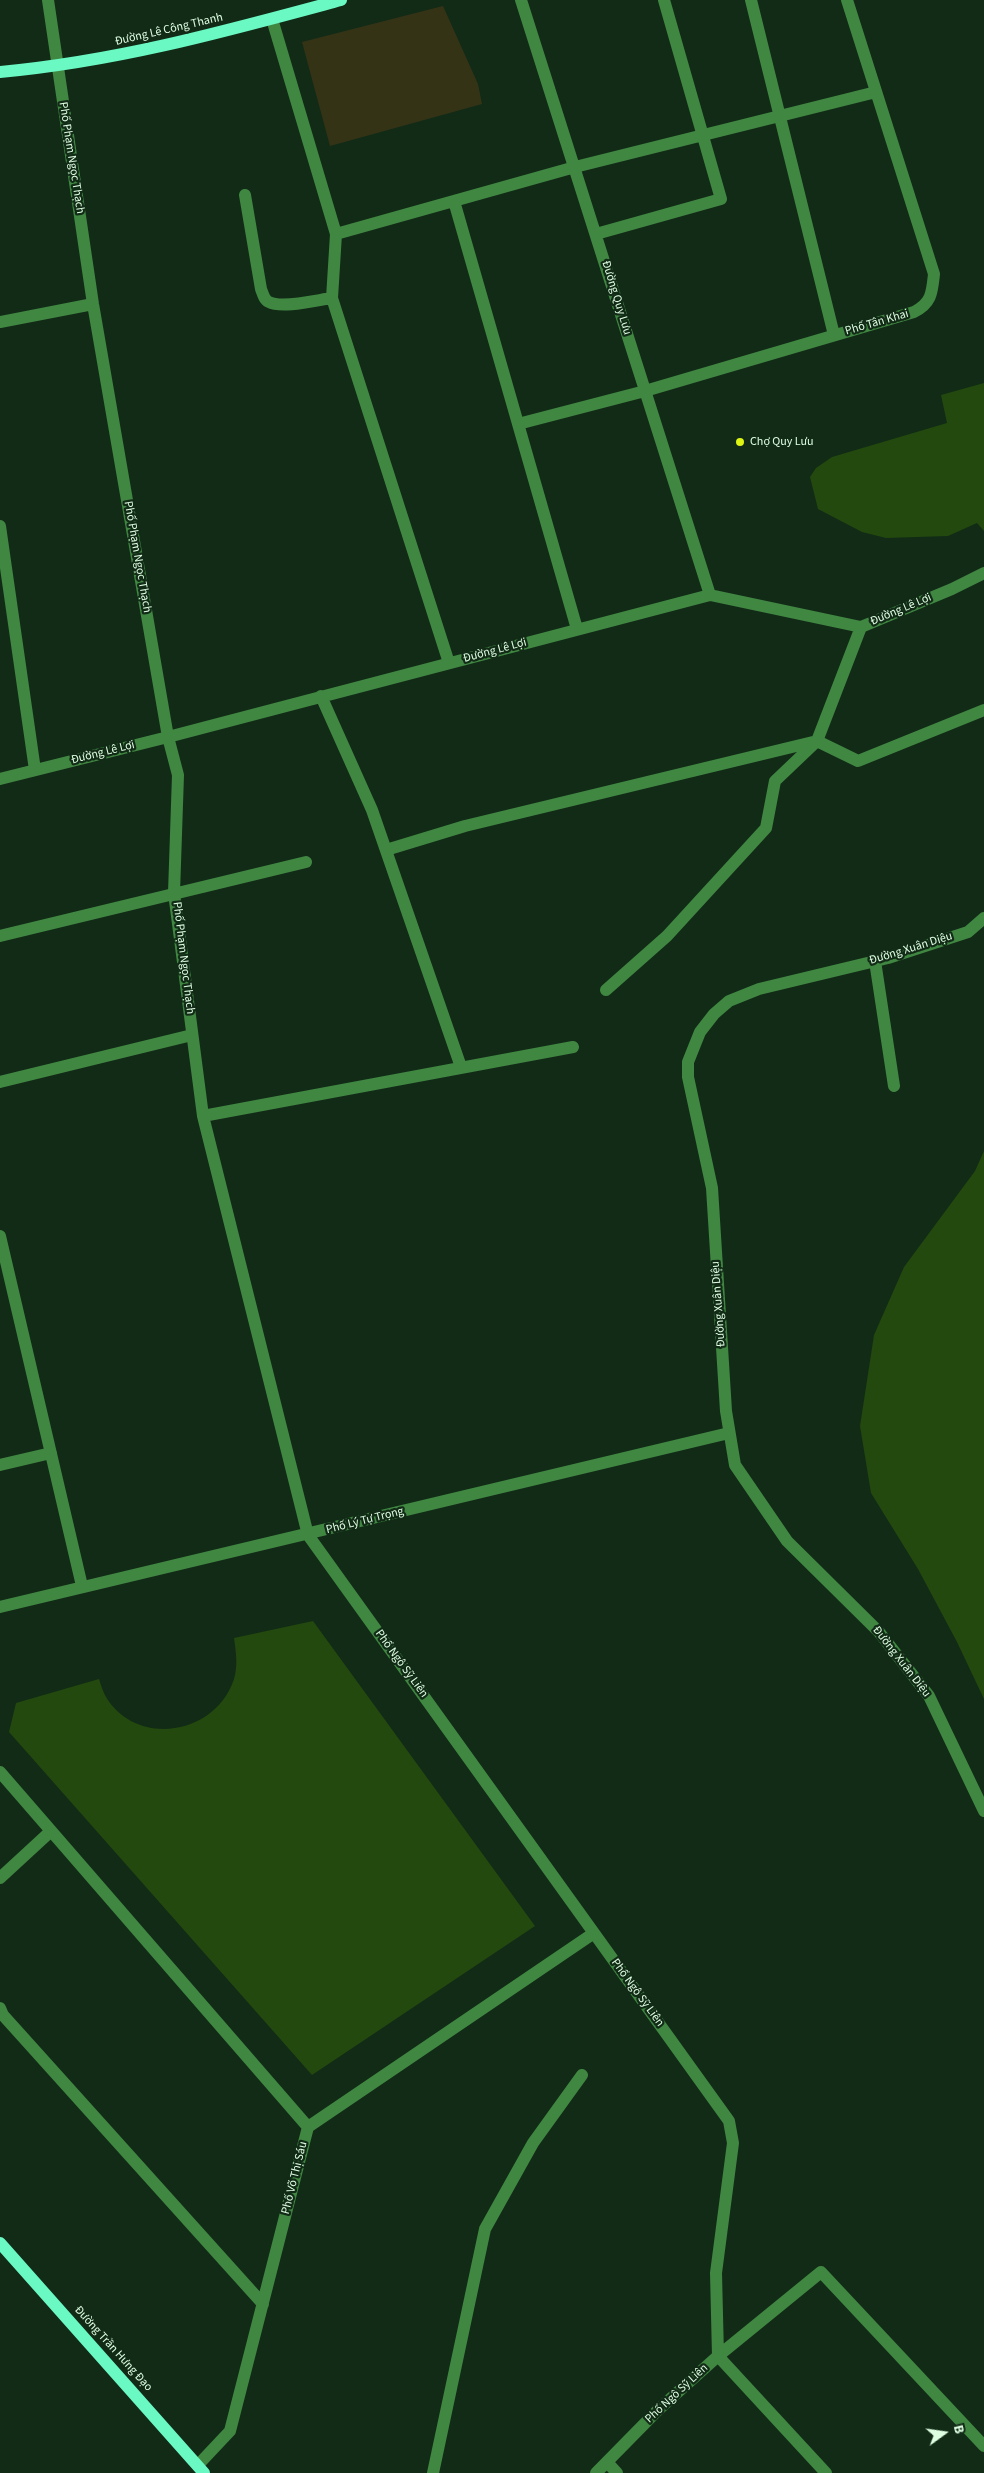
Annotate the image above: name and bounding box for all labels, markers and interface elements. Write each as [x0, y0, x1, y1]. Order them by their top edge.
street label: Đường Lê Công Thanh [114, 11, 224, 49]
street label: Phố Phạm Ngọc Thạch [55, 101, 87, 215]
street label: Đường Quy Lưu [598, 259, 634, 337]
street label: Phố Tân Khai [844, 307, 910, 339]
place label: Chợ Quy Lưu [750, 435, 814, 449]
marker: Chợ Quy Lưu [734, 436, 746, 448]
street label: Phố Phạm Ngọc Thạch [120, 500, 154, 614]
street label: Đường Lê Lợi [868, 591, 934, 629]
street label: Đường Lê Lợi [462, 636, 528, 666]
street label: Đường Lê Lợi [70, 738, 136, 768]
street label: Phố Phạm Ngọc Thạch [169, 901, 197, 1015]
street label: Đường Xuân Diệu [868, 930, 954, 968]
street label: Đường Xuân Diệu [709, 1261, 729, 1347]
street label: Phố Lý Tự Trọng [325, 1504, 405, 1538]
street label: Đường Xuân Diệu [869, 1624, 933, 1700]
street label: Phố Ngô Sỹ Liên [372, 1627, 430, 1701]
street label: Phố Ngô Sỹ Liên [608, 1956, 666, 2030]
street label: Phố Võ Thị Sáu [279, 2140, 311, 2216]
street label: Đường Trần Hưng Đạo [71, 2303, 155, 2395]
street label: Phố Ngô Sỹ Liên [643, 2361, 711, 2427]
north arrow [919, 2408, 969, 2458]
text: B [948, 2423, 969, 2436]

